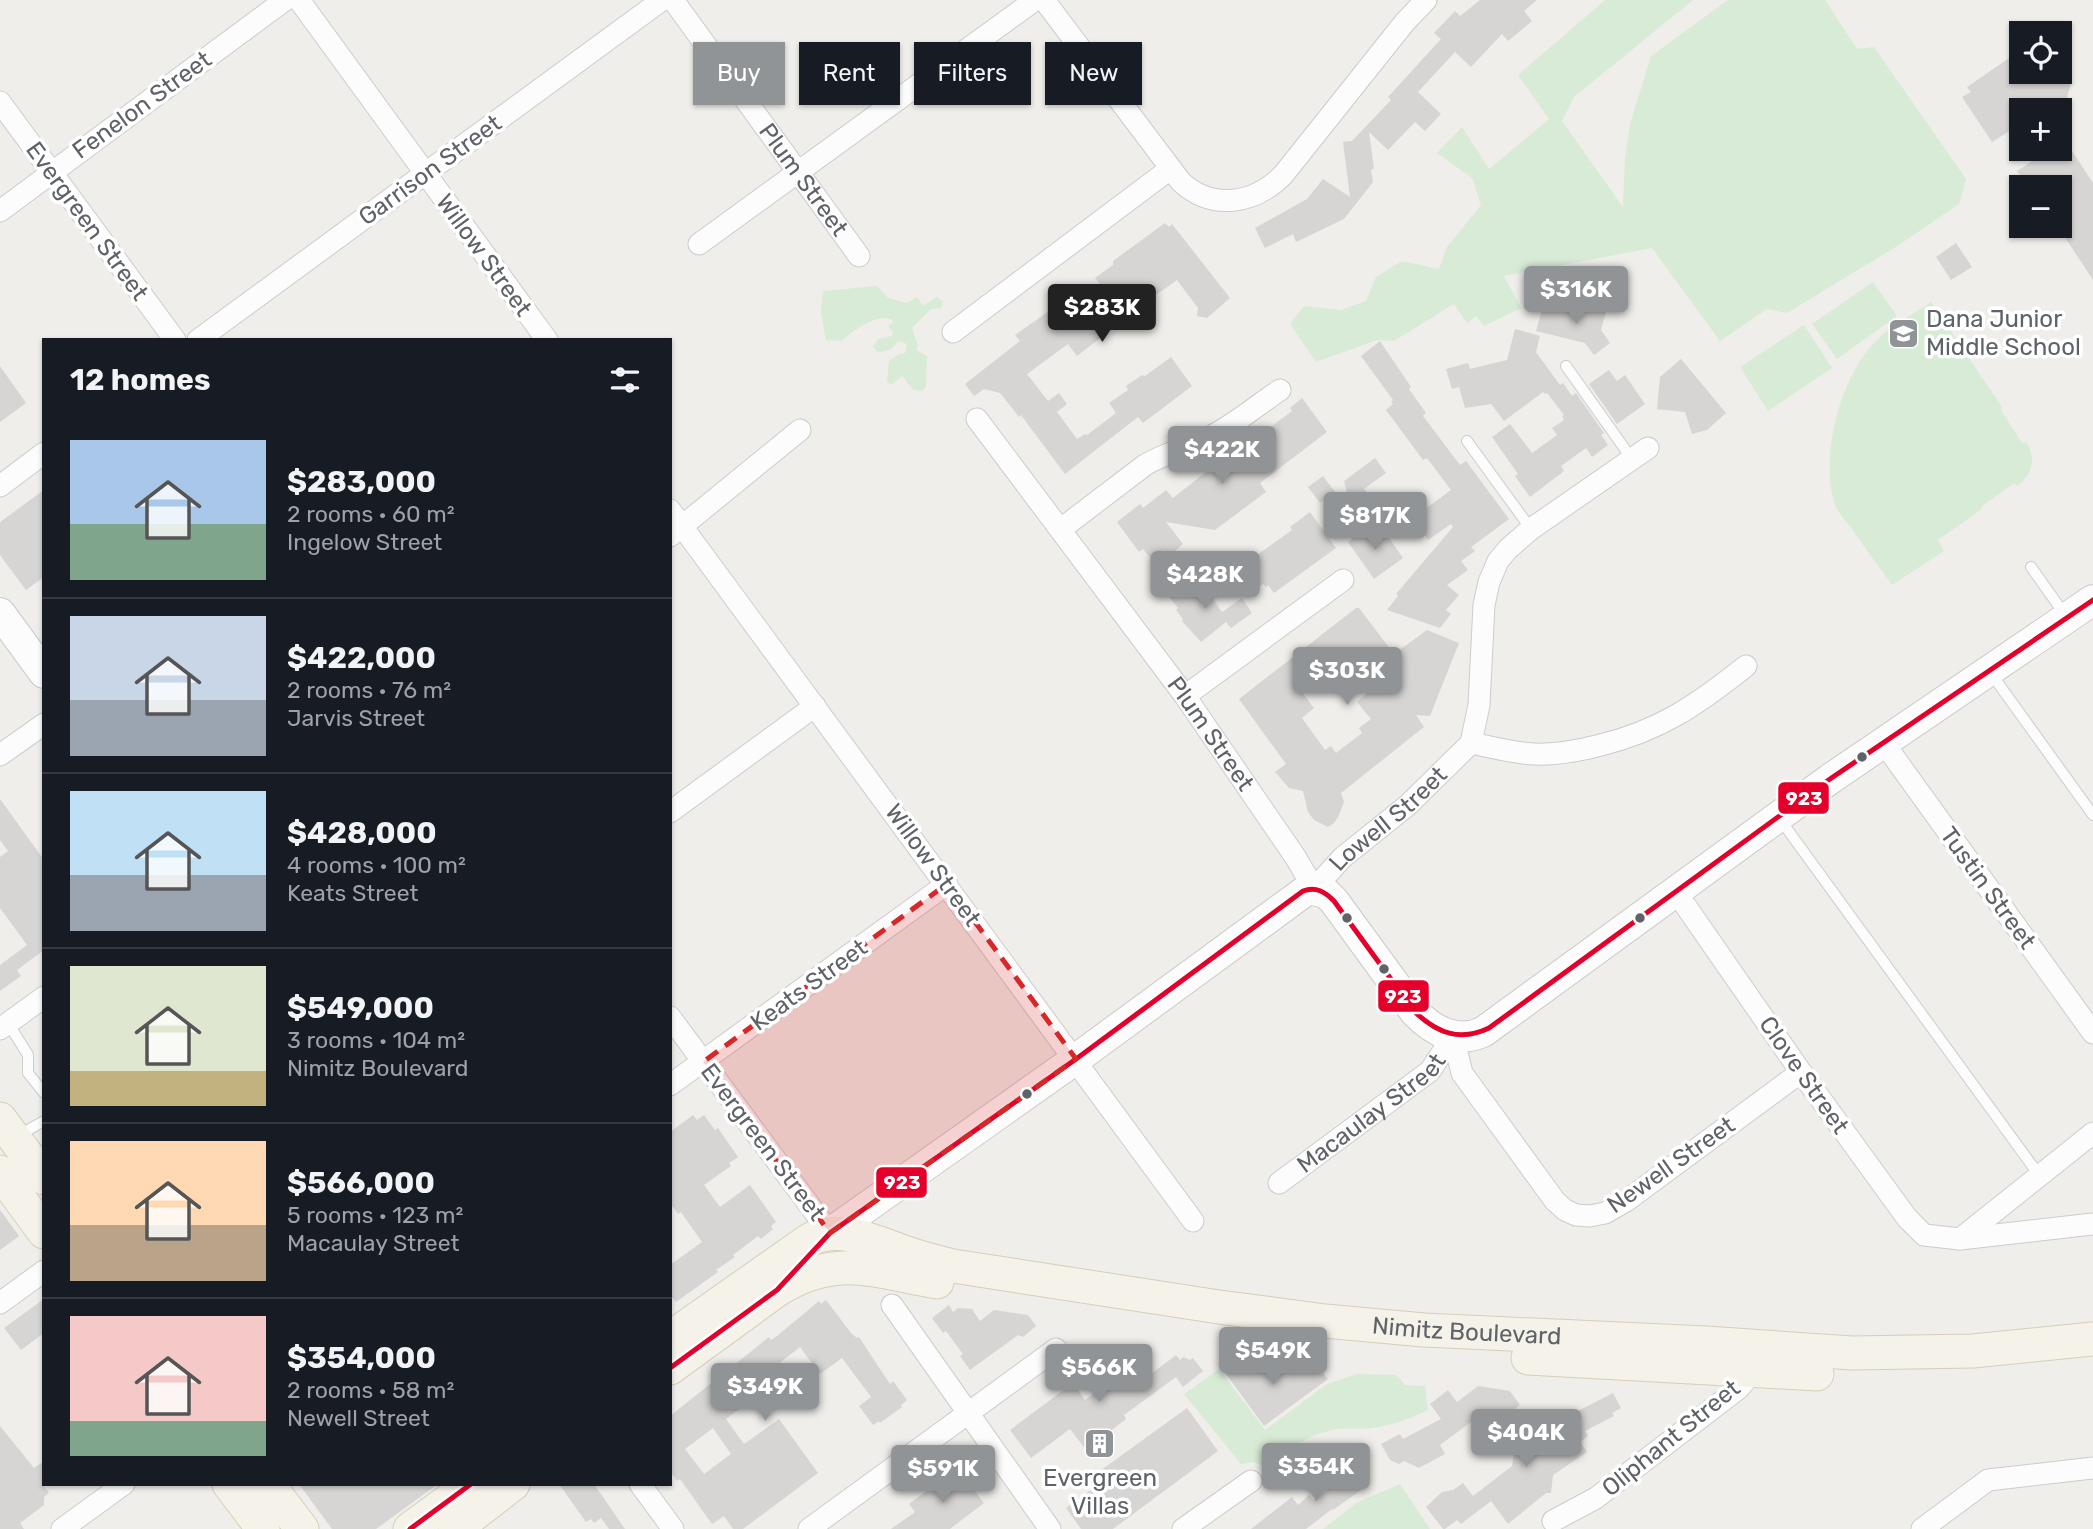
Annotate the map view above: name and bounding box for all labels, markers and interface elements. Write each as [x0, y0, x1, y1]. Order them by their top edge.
map controls [2009, 21, 2072, 238]
button: locate [2009, 21, 2072, 84]
chip: Buy [693, 42, 785, 105]
chip: Rent [799, 42, 900, 105]
chip: Filters [914, 42, 1031, 105]
chip: New [1045, 42, 1142, 105]
street label: Fenelon Street [67, 45, 217, 165]
button: + [2009, 98, 2072, 161]
street label: Garrison Street [353, 109, 507, 231]
street label: Plum Street [753, 118, 854, 241]
street label: Evergreen Street [20, 136, 154, 306]
button: − [2009, 175, 2072, 238]
street label: Willow Street [430, 188, 538, 322]
pin: $316K [1527, 266, 1625, 326]
text: $316K [1540, 275, 1612, 303]
pin: $283K [1053, 284, 1151, 344]
text: $283K [1064, 293, 1140, 321]
place label: Dana Junior Middle School [1926, 305, 2081, 361]
school or university icon: Dana Junior Middle School [1886, 316, 1920, 350]
icon: filters [606, 361, 644, 399]
text: 12 homes [70, 362, 211, 398]
pin: $422K [1173, 426, 1271, 486]
text: $422K [1184, 435, 1260, 463]
text: $283,000 [287, 464, 436, 500]
icon: home [126, 468, 210, 552]
pin: $817K [1326, 492, 1424, 552]
text: 2 rooms · 60 m² [287, 500, 455, 528]
text: $817K [1340, 501, 1410, 529]
text: Ingelow Street [287, 528, 442, 556]
pin: $428K [1156, 552, 1254, 611]
text: $428K [1167, 560, 1243, 588]
text: $422,000 [287, 640, 436, 676]
icon: home [126, 644, 210, 728]
pin: $303K [1298, 648, 1396, 707]
text: $303K [1309, 656, 1385, 684]
street label: Plum Street [1161, 671, 1260, 796]
text: 2 rooms · 76 m² [287, 676, 451, 704]
text: Jarvis Street [287, 704, 425, 732]
unlabelled marker [1855, 750, 1869, 764]
street label: Lowell Street [1323, 761, 1453, 877]
line badge: 923 [1777, 781, 1830, 815]
text: 923 [1785, 787, 1823, 810]
street label: Willow Street [879, 798, 987, 932]
text: $428,000 [287, 815, 437, 851]
icon: home [126, 819, 210, 903]
street label: Tustin Street [1934, 822, 2042, 954]
text: 4 rooms · 100 m² [287, 851, 466, 879]
text: Keats Street [287, 879, 418, 907]
unlabelled marker [1340, 911, 1354, 925]
unlabelled marker [1633, 911, 1647, 925]
street label: Keats Street [745, 933, 873, 1037]
unlabelled marker [1377, 962, 1391, 976]
line badge: 923 [1377, 979, 1430, 1013]
text: 923 [1384, 985, 1422, 1008]
text: $549,000 [287, 990, 434, 1026]
icon: home [126, 994, 210, 1078]
street label: Clove Street [1753, 1011, 1855, 1139]
text: 3 rooms · 104 m² [287, 1026, 465, 1054]
street label: Macaulay Street [1292, 1048, 1452, 1179]
text: Nimitz Boulevard [287, 1054, 469, 1082]
street label: Evergreen Street [695, 1058, 831, 1226]
unlabelled marker [1020, 1087, 1034, 1101]
street label: Newell Street [1602, 1111, 1740, 1219]
text: $566,000 [287, 1165, 435, 1201]
line badge: 923 [875, 1166, 928, 1199]
icon: home [126, 1169, 210, 1253]
text: 923 [883, 1171, 921, 1194]
text: 5 rooms · 123 m² [287, 1201, 463, 1229]
text: Macaulay Street [287, 1229, 459, 1257]
street label: Nimitz Boulevard [1371, 1311, 1562, 1350]
pin: $549K [1224, 1328, 1322, 1387]
text: $549K [1235, 1336, 1311, 1364]
text: $354,000 [287, 1340, 436, 1376]
icon: home [126, 1344, 210, 1428]
pin: $566K [1050, 1344, 1148, 1404]
text: $566K [1061, 1353, 1137, 1381]
pin: $349K [716, 1364, 814, 1423]
text: $349K [727, 1372, 803, 1400]
street label: Oliphant Street [1596, 1374, 1746, 1502]
text: 2 rooms · 58 m² [287, 1376, 454, 1404]
text: Newell Street [287, 1404, 430, 1432]
pin: $404K [1477, 1410, 1575, 1469]
text: $404K [1487, 1418, 1565, 1446]
building icon: Evergreen Villas [1083, 1427, 1117, 1461]
pin: $354K [1267, 1444, 1365, 1503]
pin: $591K [894, 1446, 992, 1505]
text: $354K [1278, 1452, 1354, 1480]
text: $591K [907, 1454, 979, 1482]
place label: Evergreen Villas [1043, 1464, 1157, 1520]

